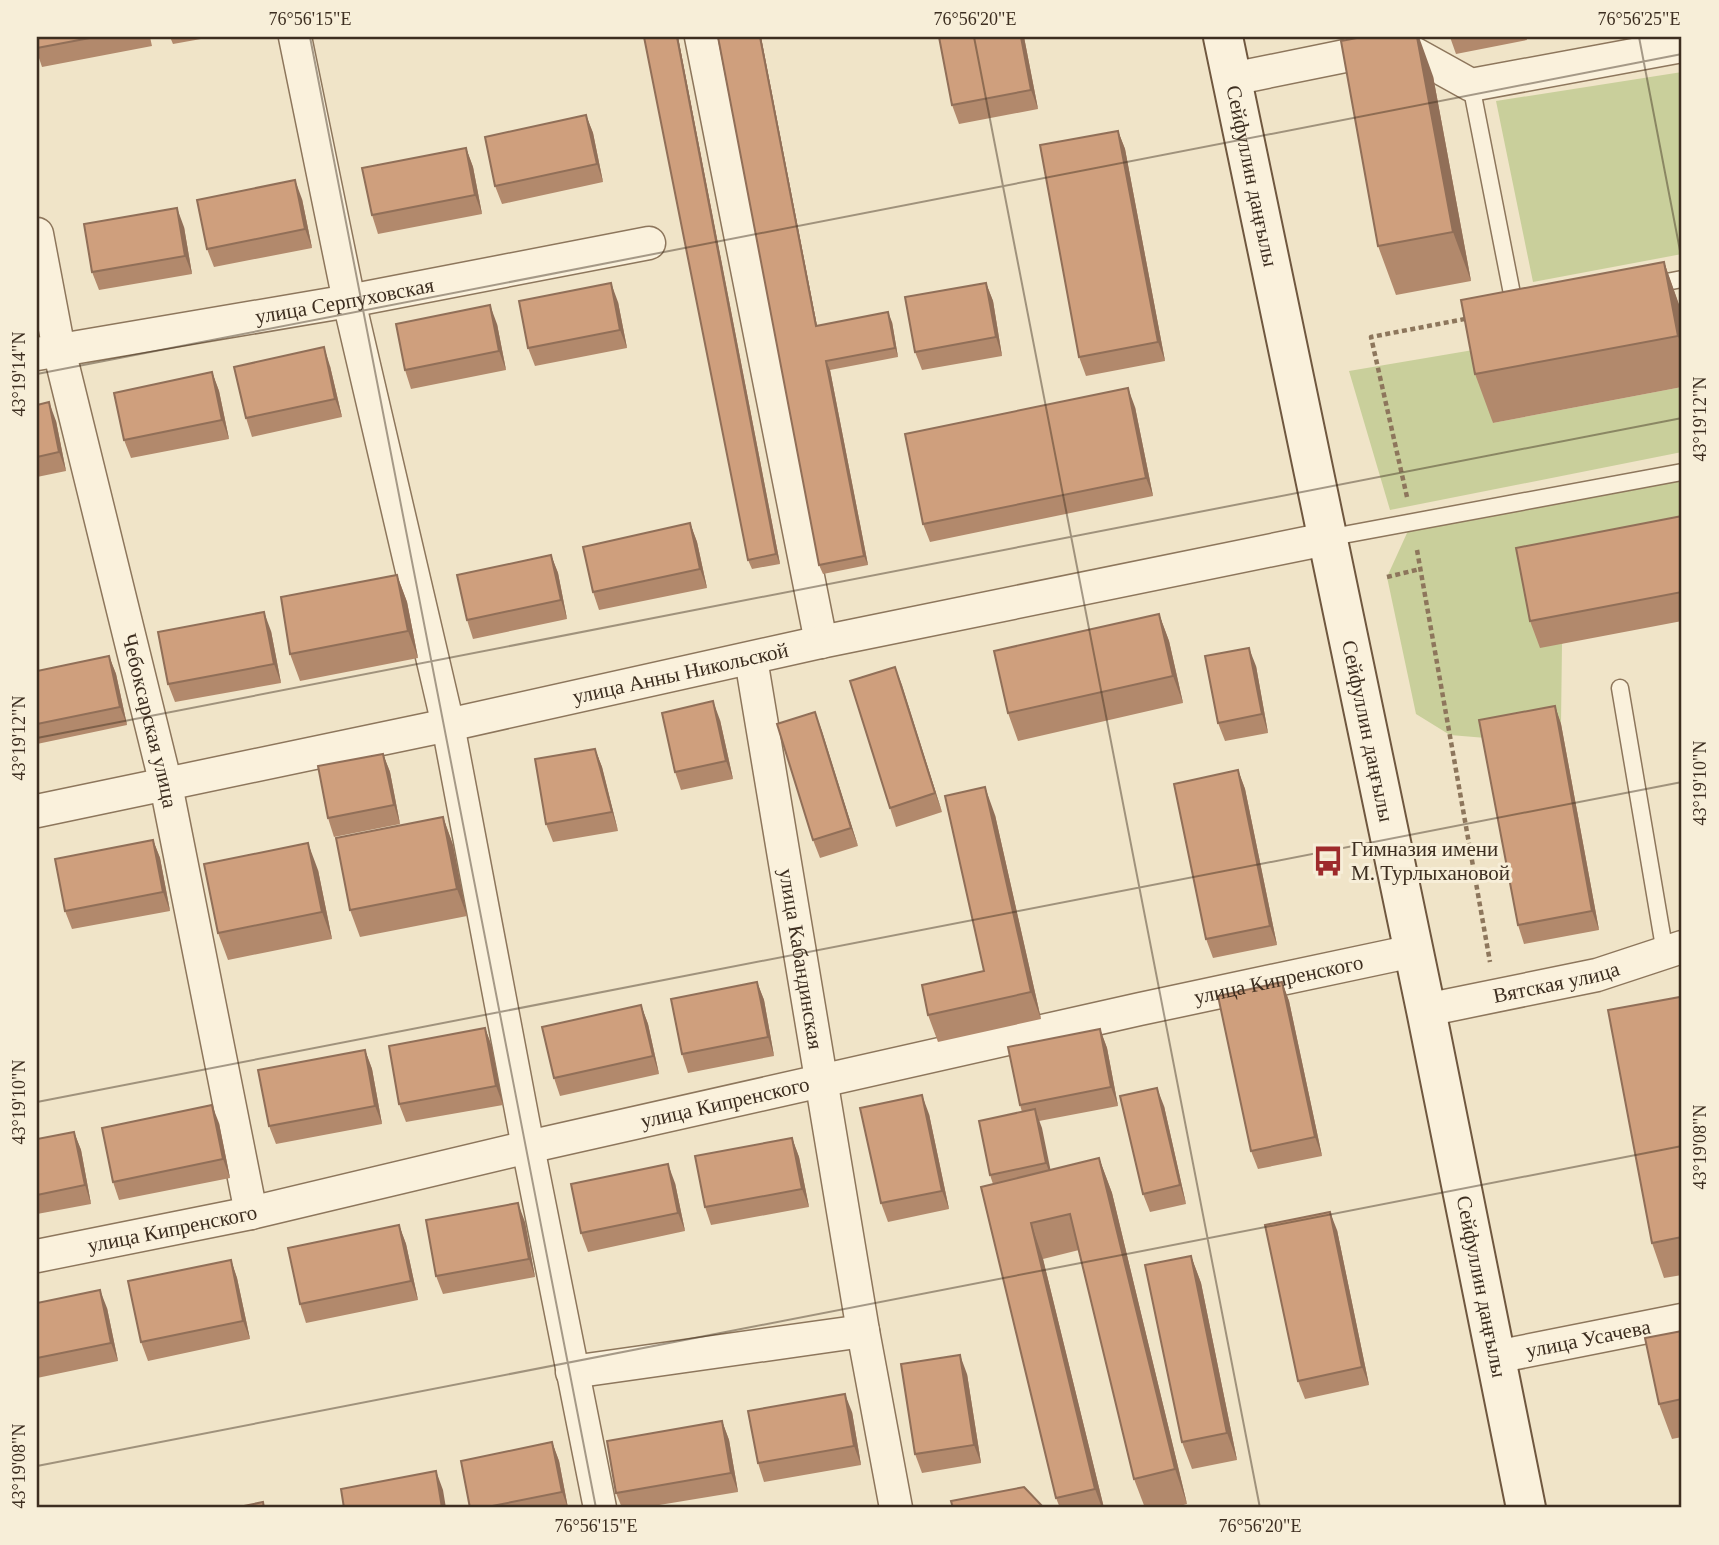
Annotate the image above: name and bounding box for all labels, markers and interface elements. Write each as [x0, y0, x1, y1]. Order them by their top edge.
text: 76°56'15"E [269, 9, 351, 29]
text: 76°56'20"E [934, 9, 1016, 29]
text: 76°56'25"E [1598, 9, 1680, 29]
street label: Сейфуллин даңғылы [1221, 83, 1283, 269]
street label: улица Серпуховская [253, 273, 436, 329]
text: 43°19'14"N [9, 332, 29, 416]
text: 43°19'12"N [1690, 377, 1710, 461]
street label: Чебоксарская улица [117, 631, 182, 811]
street label: улица Анны Никольской [570, 638, 791, 709]
street label: Сейфуллин даңғылы [1337, 638, 1398, 824]
text: 43°19'12"N [9, 696, 29, 780]
text: 43°19'10"N [1690, 741, 1710, 825]
place label: Гимназия имени М. Турлыхановой [1351, 837, 1510, 885]
bus stop icon: Гимназия имени М. Турлыхановой [1311, 844, 1345, 878]
street label: улица Кабандинская [774, 867, 828, 1051]
street label: улица Кипренского [1192, 950, 1365, 1009]
street label: Вятская улица [1491, 956, 1623, 1008]
text: 43°19'10"N [9, 1060, 29, 1144]
street label: улица Кипренского [638, 1072, 812, 1133]
text: 43°19'08"N [1690, 1105, 1710, 1189]
street label: Сейфуллин даңғылы [1452, 1194, 1511, 1379]
street label: улица Кипренского [85, 1200, 259, 1258]
street label: улица Усачева [1524, 1314, 1653, 1363]
text: 43°19'08"N [9, 1424, 29, 1508]
text: 76°56'15"E [555, 1516, 637, 1536]
text: 76°56'20"E [1219, 1516, 1301, 1536]

